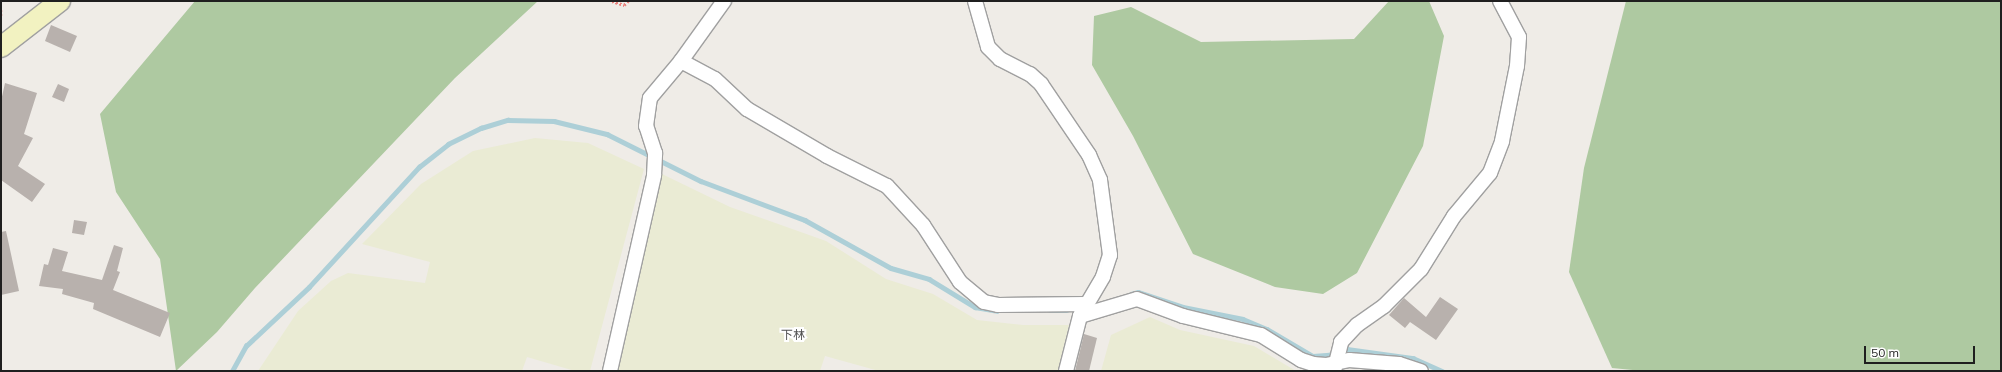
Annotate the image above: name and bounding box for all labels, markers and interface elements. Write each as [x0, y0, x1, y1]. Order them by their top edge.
district label: 下林 [781, 328, 805, 342]
scale bar [1866, 338, 1977, 364]
text: 50 m [1871, 345, 1899, 360]

